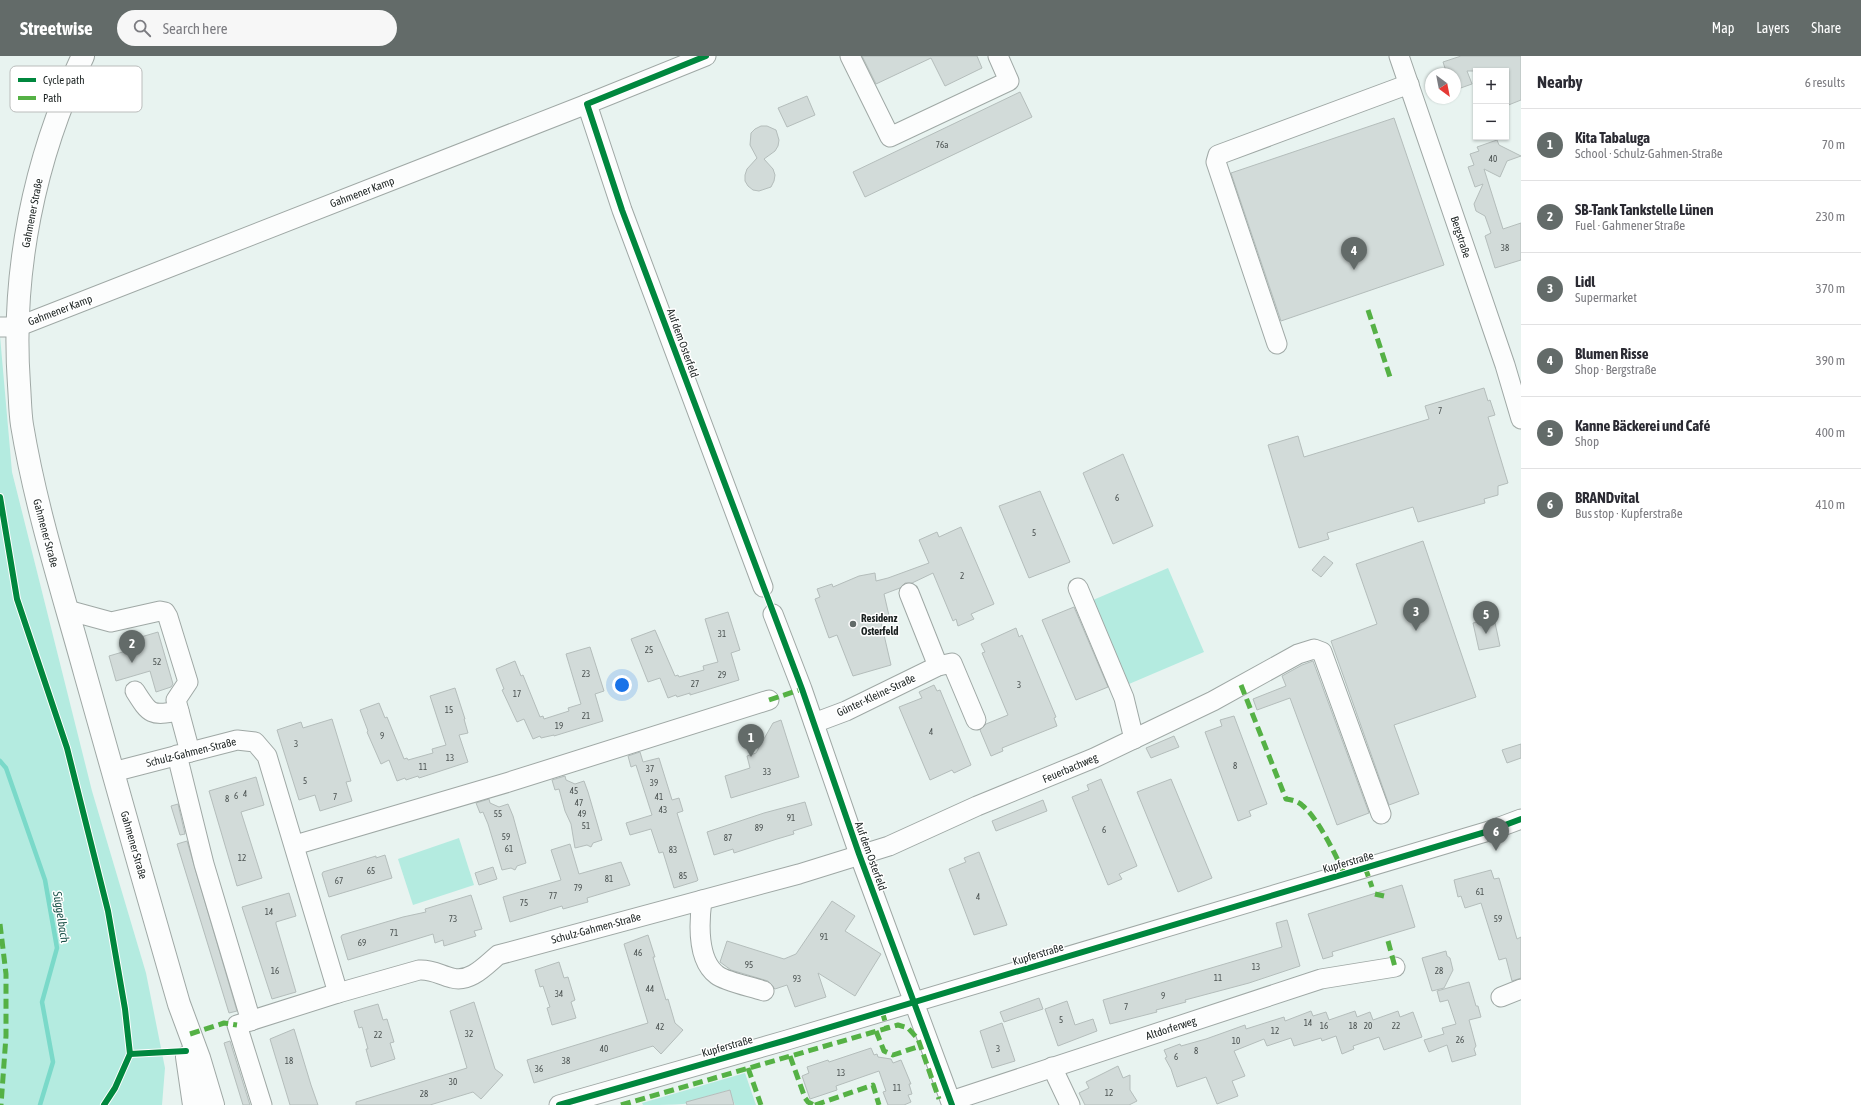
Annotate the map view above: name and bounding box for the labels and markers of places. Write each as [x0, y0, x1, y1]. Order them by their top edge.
pin: 4 [1341, 237, 1367, 270]
pin: 3 [1403, 598, 1429, 631]
pin: 5 [1473, 601, 1499, 634]
place label: Residenz Osterfeld [861, 612, 899, 637]
marker: Residenz Osterfeld [848, 619, 858, 629]
pin: 2 [119, 630, 145, 663]
pin: 1 [738, 724, 764, 757]
pin: 6 [1483, 818, 1509, 851]

